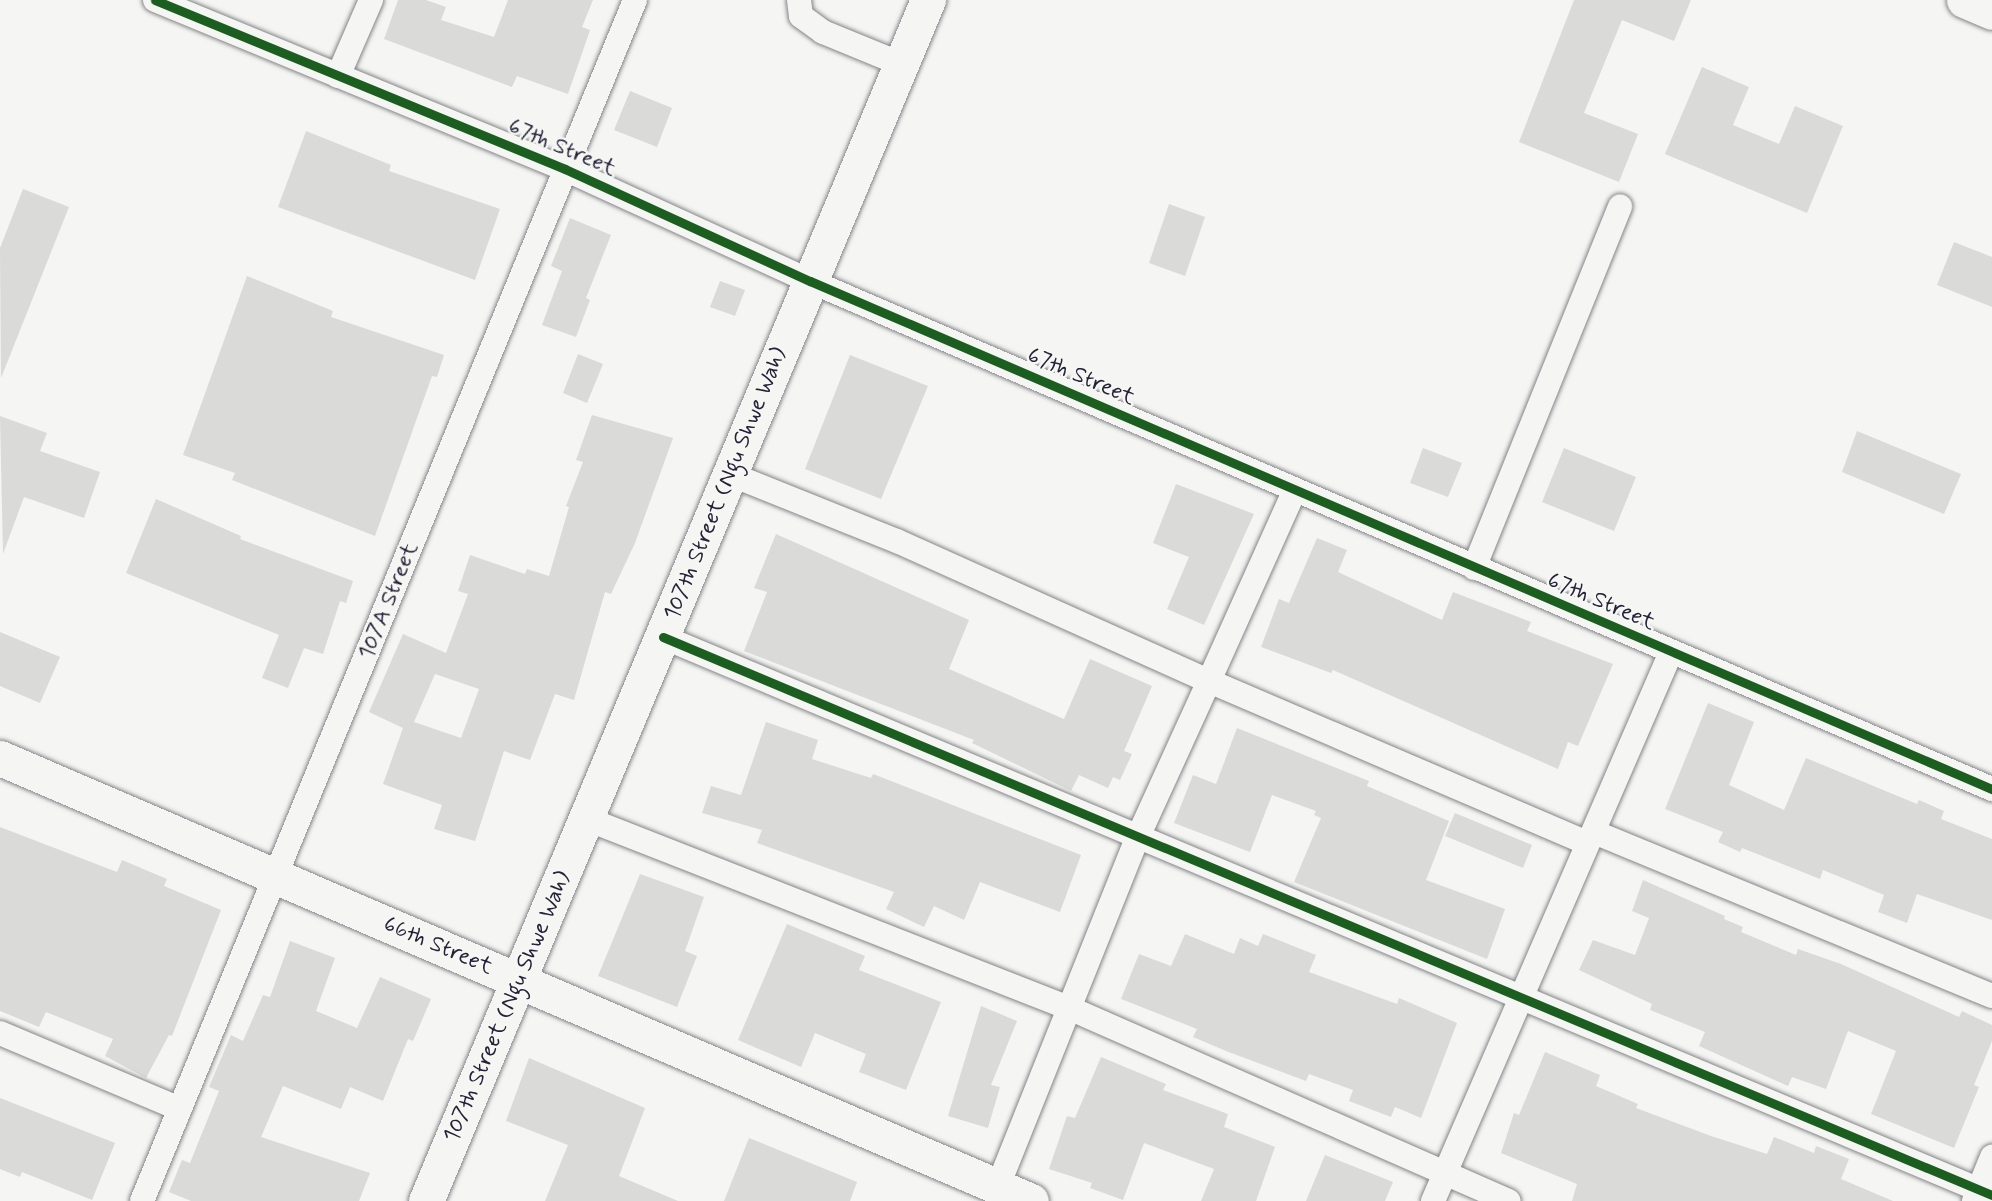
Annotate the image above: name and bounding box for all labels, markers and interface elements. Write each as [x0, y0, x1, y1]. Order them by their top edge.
street label: 67th Street [504, 113, 620, 183]
street label: 107th Street (Ngu Shwe Wah) [657, 340, 795, 628]
street label: 67th Street [1023, 342, 1139, 412]
street label: 107A Street [353, 539, 425, 663]
street label: 67th Street [1543, 567, 1659, 637]
street label: 107th Street (Ngu Shwe Wah) [437, 864, 579, 1150]
street label: 66th Street [379, 911, 497, 981]

